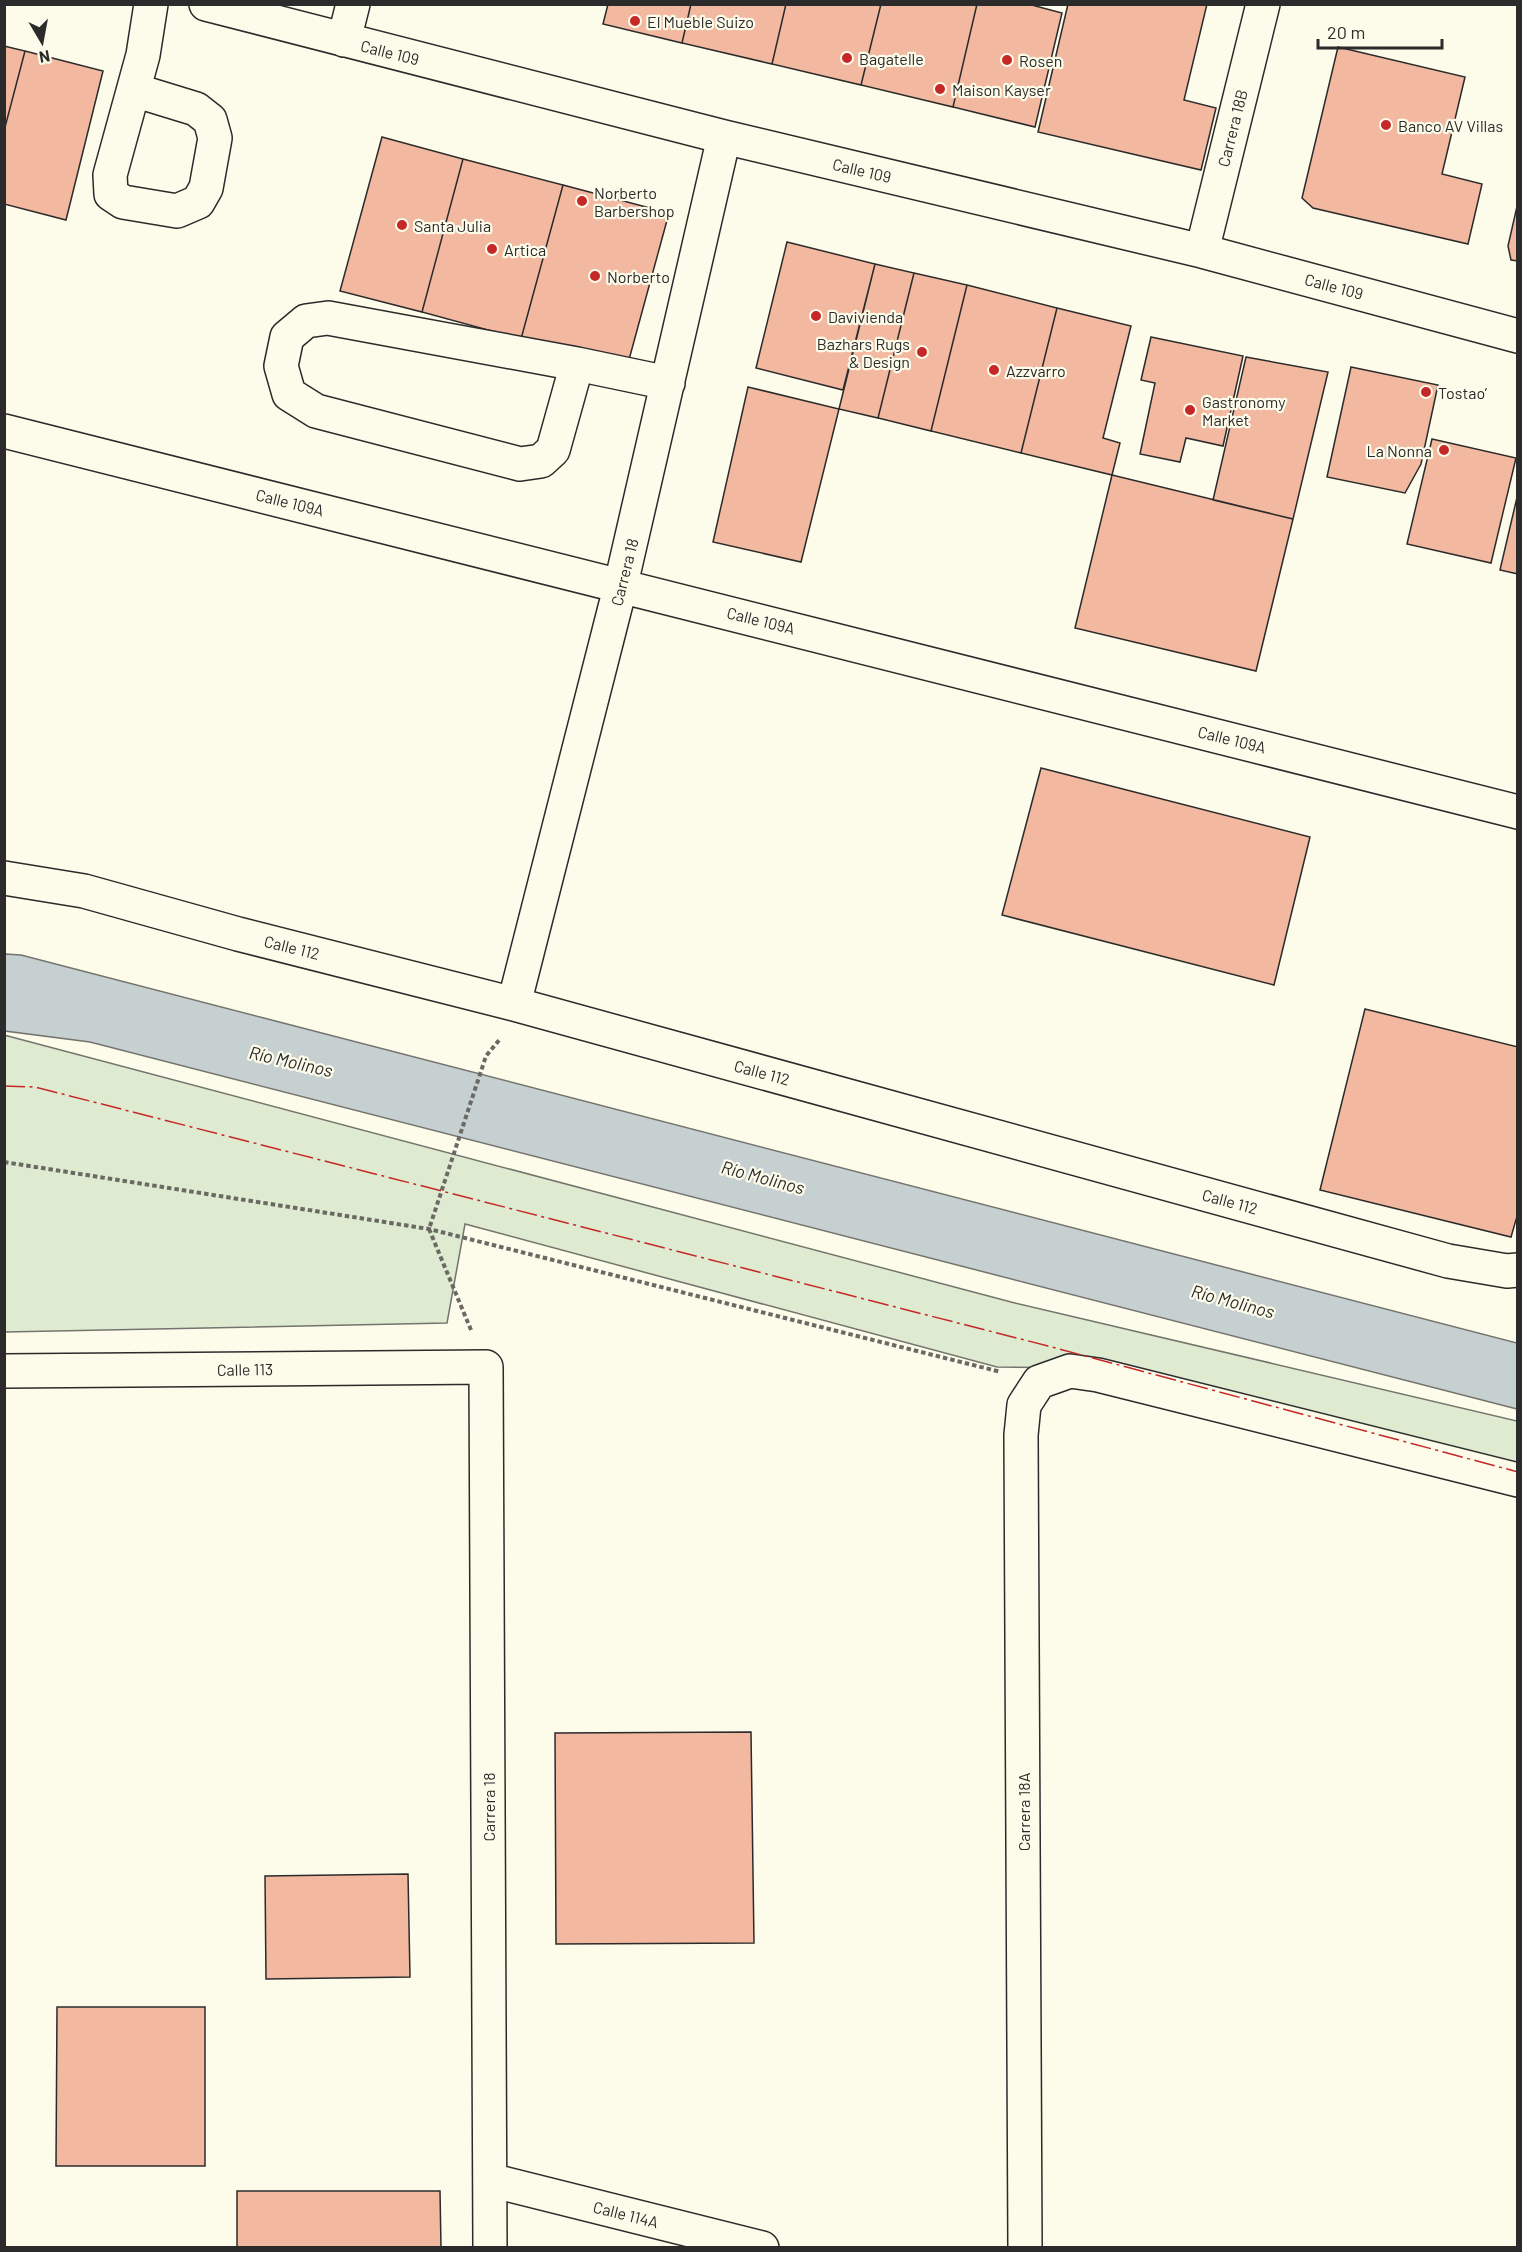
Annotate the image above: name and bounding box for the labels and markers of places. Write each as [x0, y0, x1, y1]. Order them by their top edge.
place label: El Mueble Suizo [647, 12, 754, 31]
marker: El Mueble Suizo [628, 14, 642, 28]
place label: Bagatelle [859, 49, 924, 68]
marker: Bagatelle [840, 51, 854, 65]
place label: Rosen [1019, 51, 1062, 70]
marker: Rosen [1000, 53, 1014, 67]
place label: Maison Kayser [952, 80, 1051, 99]
marker: Maison Kayser [933, 82, 947, 96]
place label: Banco AV Villas [1398, 116, 1503, 135]
marker: Banco AV Villas [1379, 118, 1393, 132]
place label: Norberto Barbershop [594, 183, 675, 220]
marker: Norberto Barbershop [575, 194, 589, 208]
place label: Santa Julia [414, 216, 491, 235]
marker: Santa Julia [395, 218, 409, 232]
place label: Artica [504, 240, 546, 259]
marker: Artica [485, 242, 499, 256]
place label: Norberto [607, 267, 670, 286]
marker: Norberto [588, 269, 602, 283]
place label: Davivienda [828, 307, 903, 326]
marker: Davivienda [809, 309, 823, 323]
place label: Bazhars Rugs & Design [817, 334, 910, 371]
marker: Bazhars Rugs & Design [915, 345, 929, 359]
place label: Azzvarro [1006, 361, 1066, 380]
marker: Azzvarro [987, 363, 1001, 377]
place label: Tostao’ [1438, 383, 1488, 402]
marker: Tostao’ [1419, 385, 1433, 399]
place label: Gastronomy Market [1202, 392, 1286, 429]
marker: Gastronomy Market [1183, 403, 1197, 417]
place label: La Nonna [1367, 441, 1432, 460]
marker: La Nonna [1437, 443, 1451, 457]

